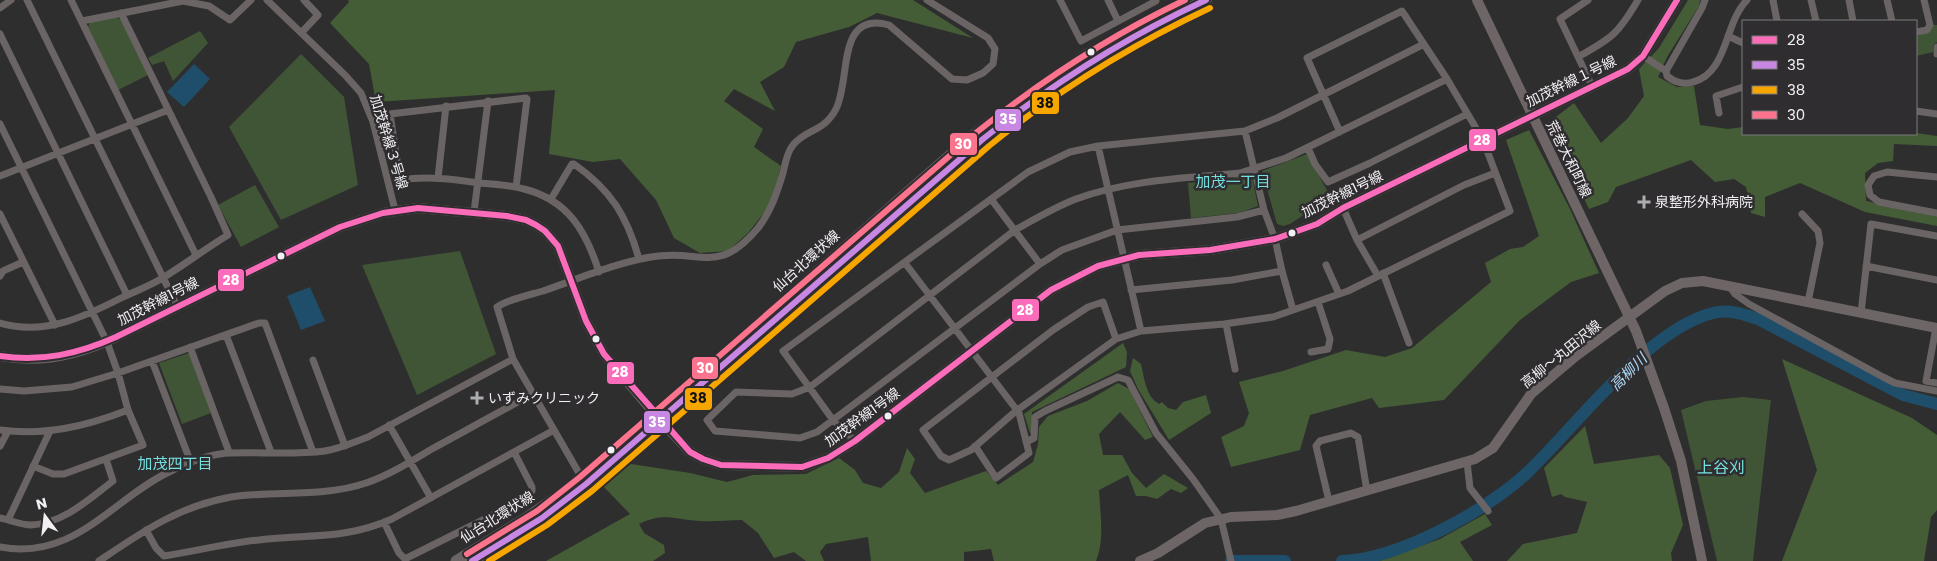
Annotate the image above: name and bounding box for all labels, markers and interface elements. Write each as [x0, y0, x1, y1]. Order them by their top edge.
legend [1742, 20, 1917, 135]
text: 28 [1787, 29, 1805, 50]
unlabelled marker [1086, 47, 1096, 57]
street label: 加茂幹線１号線 [1523, 51, 1619, 111]
text: 35 [1787, 54, 1805, 75]
text: 38 [1787, 79, 1805, 100]
line badge: 38 [1031, 91, 1060, 115]
street label: 加茂幹線３号線 [365, 92, 413, 192]
text: 38 [1036, 93, 1054, 113]
text: 30 [1787, 104, 1805, 125]
line badge: 35 [994, 108, 1022, 132]
text: 35 [999, 109, 1017, 129]
street label: 荒巻大和町線 [1542, 117, 1596, 201]
line badge: 28 [1468, 128, 1497, 152]
text: 28 [1473, 130, 1491, 150]
line badge: 30 [949, 132, 978, 156]
text: 30 [954, 134, 972, 154]
street label: 加茂幹線1号線 [1298, 166, 1386, 222]
district label: 加茂一丁目 [1195, 171, 1271, 192]
place label: 泉整形外科病院 [1655, 192, 1753, 212]
marker: 泉整形外科病院 [1637, 195, 1651, 209]
street label: 仙台北環状線 [768, 225, 844, 297]
unlabelled marker [1287, 228, 1297, 238]
unlabelled marker [276, 251, 286, 261]
line badge: 28 [217, 268, 245, 292]
text: 28 [222, 270, 240, 290]
street label: 加茂幹線1号線 [114, 272, 202, 330]
line badge: 28 [1011, 298, 1040, 322]
text: 28 [1016, 300, 1034, 320]
street label: 高柳～丸田沢線 [1517, 315, 1605, 393]
unlabelled marker [591, 334, 601, 344]
water label: 高柳川 [1605, 347, 1653, 395]
line badge: 30 [691, 356, 719, 380]
text: 30 [696, 358, 714, 378]
line badge: 28 [606, 361, 635, 385]
text: 28 [611, 362, 629, 382]
street label: 加茂幹線1号線 [820, 383, 904, 451]
line badge: 38 [684, 387, 713, 411]
place label: いずみクリニック [488, 388, 600, 408]
text: 38 [689, 388, 707, 408]
marker: いずみクリニック [470, 391, 484, 405]
line badge: 35 [643, 410, 671, 434]
unlabelled marker [883, 411, 893, 421]
text: 35 [648, 412, 666, 432]
unlabelled marker [606, 445, 616, 455]
district label: 加茂四丁目 [137, 453, 213, 474]
district label: 上谷刈 [1697, 456, 1745, 479]
street label: 仙台北環状線 [456, 486, 538, 548]
north arrow [20, 491, 70, 541]
text: N [34, 492, 49, 514]

